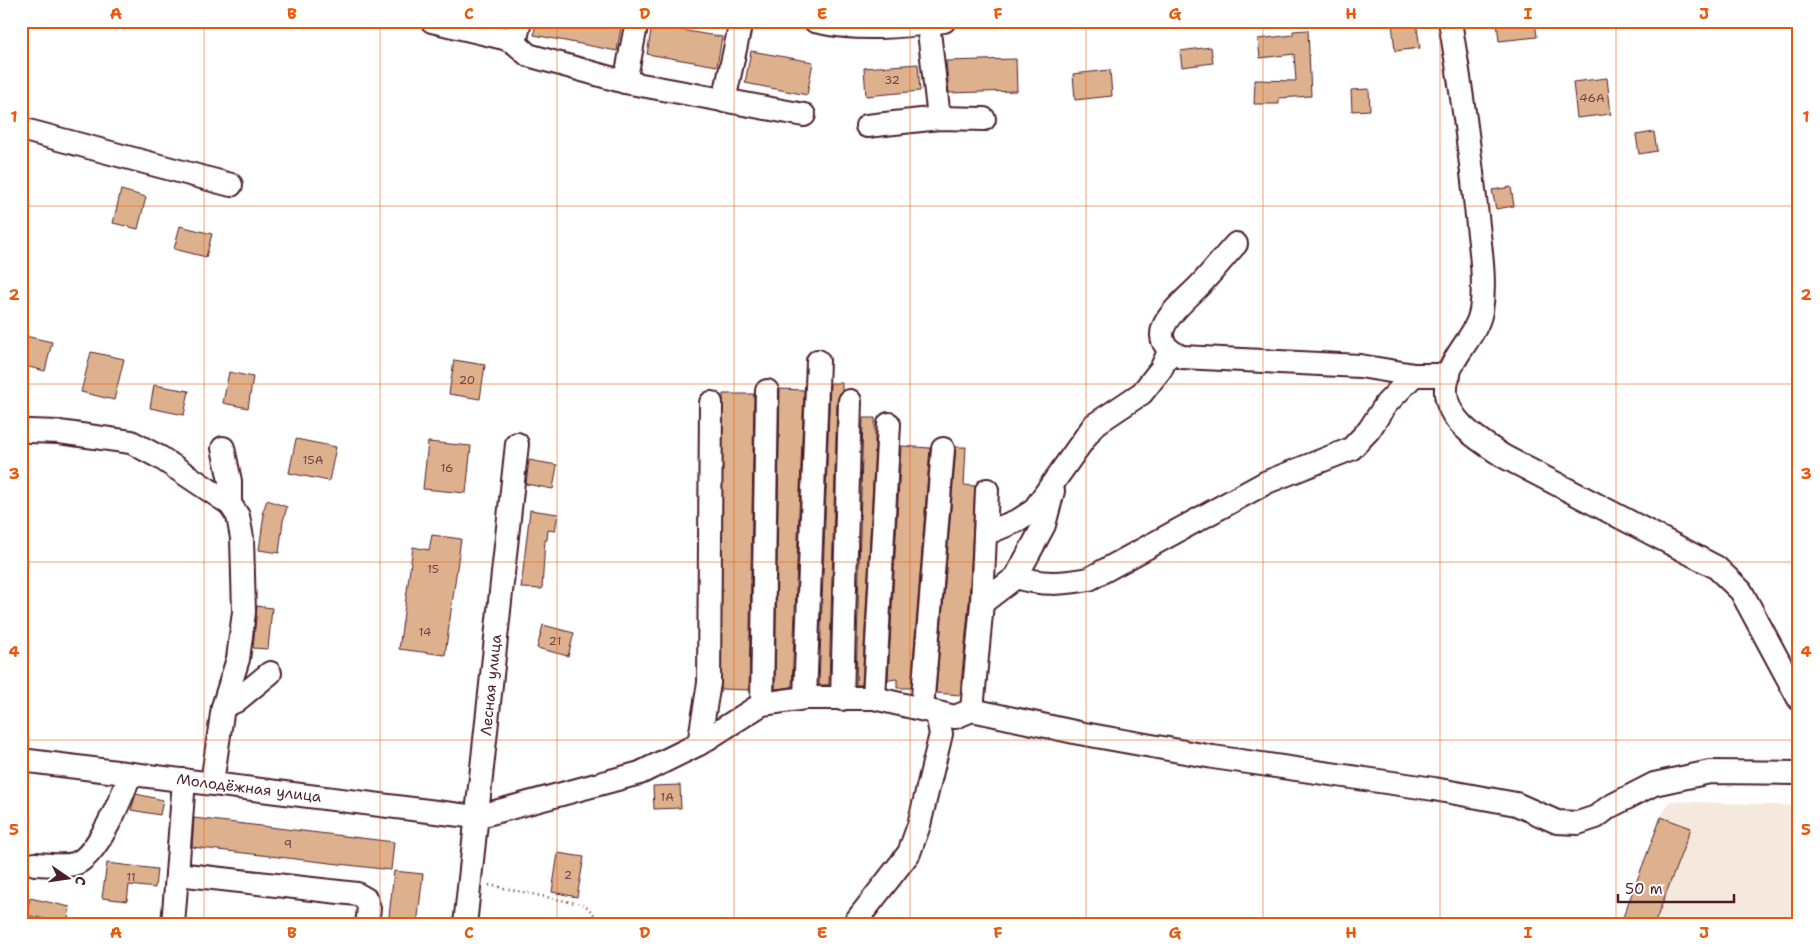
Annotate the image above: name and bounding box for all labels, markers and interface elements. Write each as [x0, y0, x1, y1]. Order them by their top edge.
text: A [110, 3, 122, 24]
text: B [287, 3, 297, 24]
text: C [464, 3, 474, 24]
text: D [639, 3, 651, 24]
text: E [817, 3, 827, 24]
text: F [993, 3, 1003, 24]
text: G [1169, 3, 1182, 24]
text: H [1345, 3, 1357, 24]
text: I [1524, 3, 1533, 24]
text: J [1699, 3, 1709, 24]
house number: 32 [884, 72, 900, 88]
house number: 46А [1579, 90, 1605, 106]
text: 1 [10, 106, 18, 127]
text: 1 [1802, 106, 1810, 127]
text: 2 [8, 284, 20, 305]
text: 2 [1800, 284, 1812, 305]
house number: 20 [459, 372, 475, 388]
house number: 15А [303, 452, 324, 468]
house number: 16 [440, 460, 454, 476]
text: 3 [8, 463, 20, 484]
text: 3 [1800, 463, 1812, 484]
house number: 15 [427, 561, 439, 577]
house number: 14 [419, 624, 431, 640]
street label: Лесная улица [476, 632, 506, 737]
house number: 21 [549, 633, 561, 649]
text: 4 [8, 641, 20, 662]
text: 4 [1800, 641, 1812, 662]
street label: Молодёжная улица [175, 769, 323, 807]
house number: 1А [660, 789, 674, 805]
text: 5 [9, 819, 19, 840]
text: 5 [1801, 819, 1811, 840]
house number: 9 [284, 836, 292, 852]
north arrow [42, 854, 92, 904]
house number: 2 [564, 867, 572, 883]
house number: 11 [126, 869, 136, 885]
scale bar [1618, 871, 1734, 903]
text: С [71, 875, 90, 887]
text: 50 m [1625, 879, 1663, 899]
text: A [110, 922, 122, 943]
text: B [287, 922, 297, 943]
text: C [464, 922, 474, 943]
text: D [639, 922, 651, 943]
text: E [817, 922, 827, 943]
text: F [993, 922, 1003, 943]
text: G [1169, 922, 1182, 943]
text: H [1345, 922, 1357, 943]
text: I [1524, 922, 1533, 943]
text: J [1699, 922, 1709, 943]

